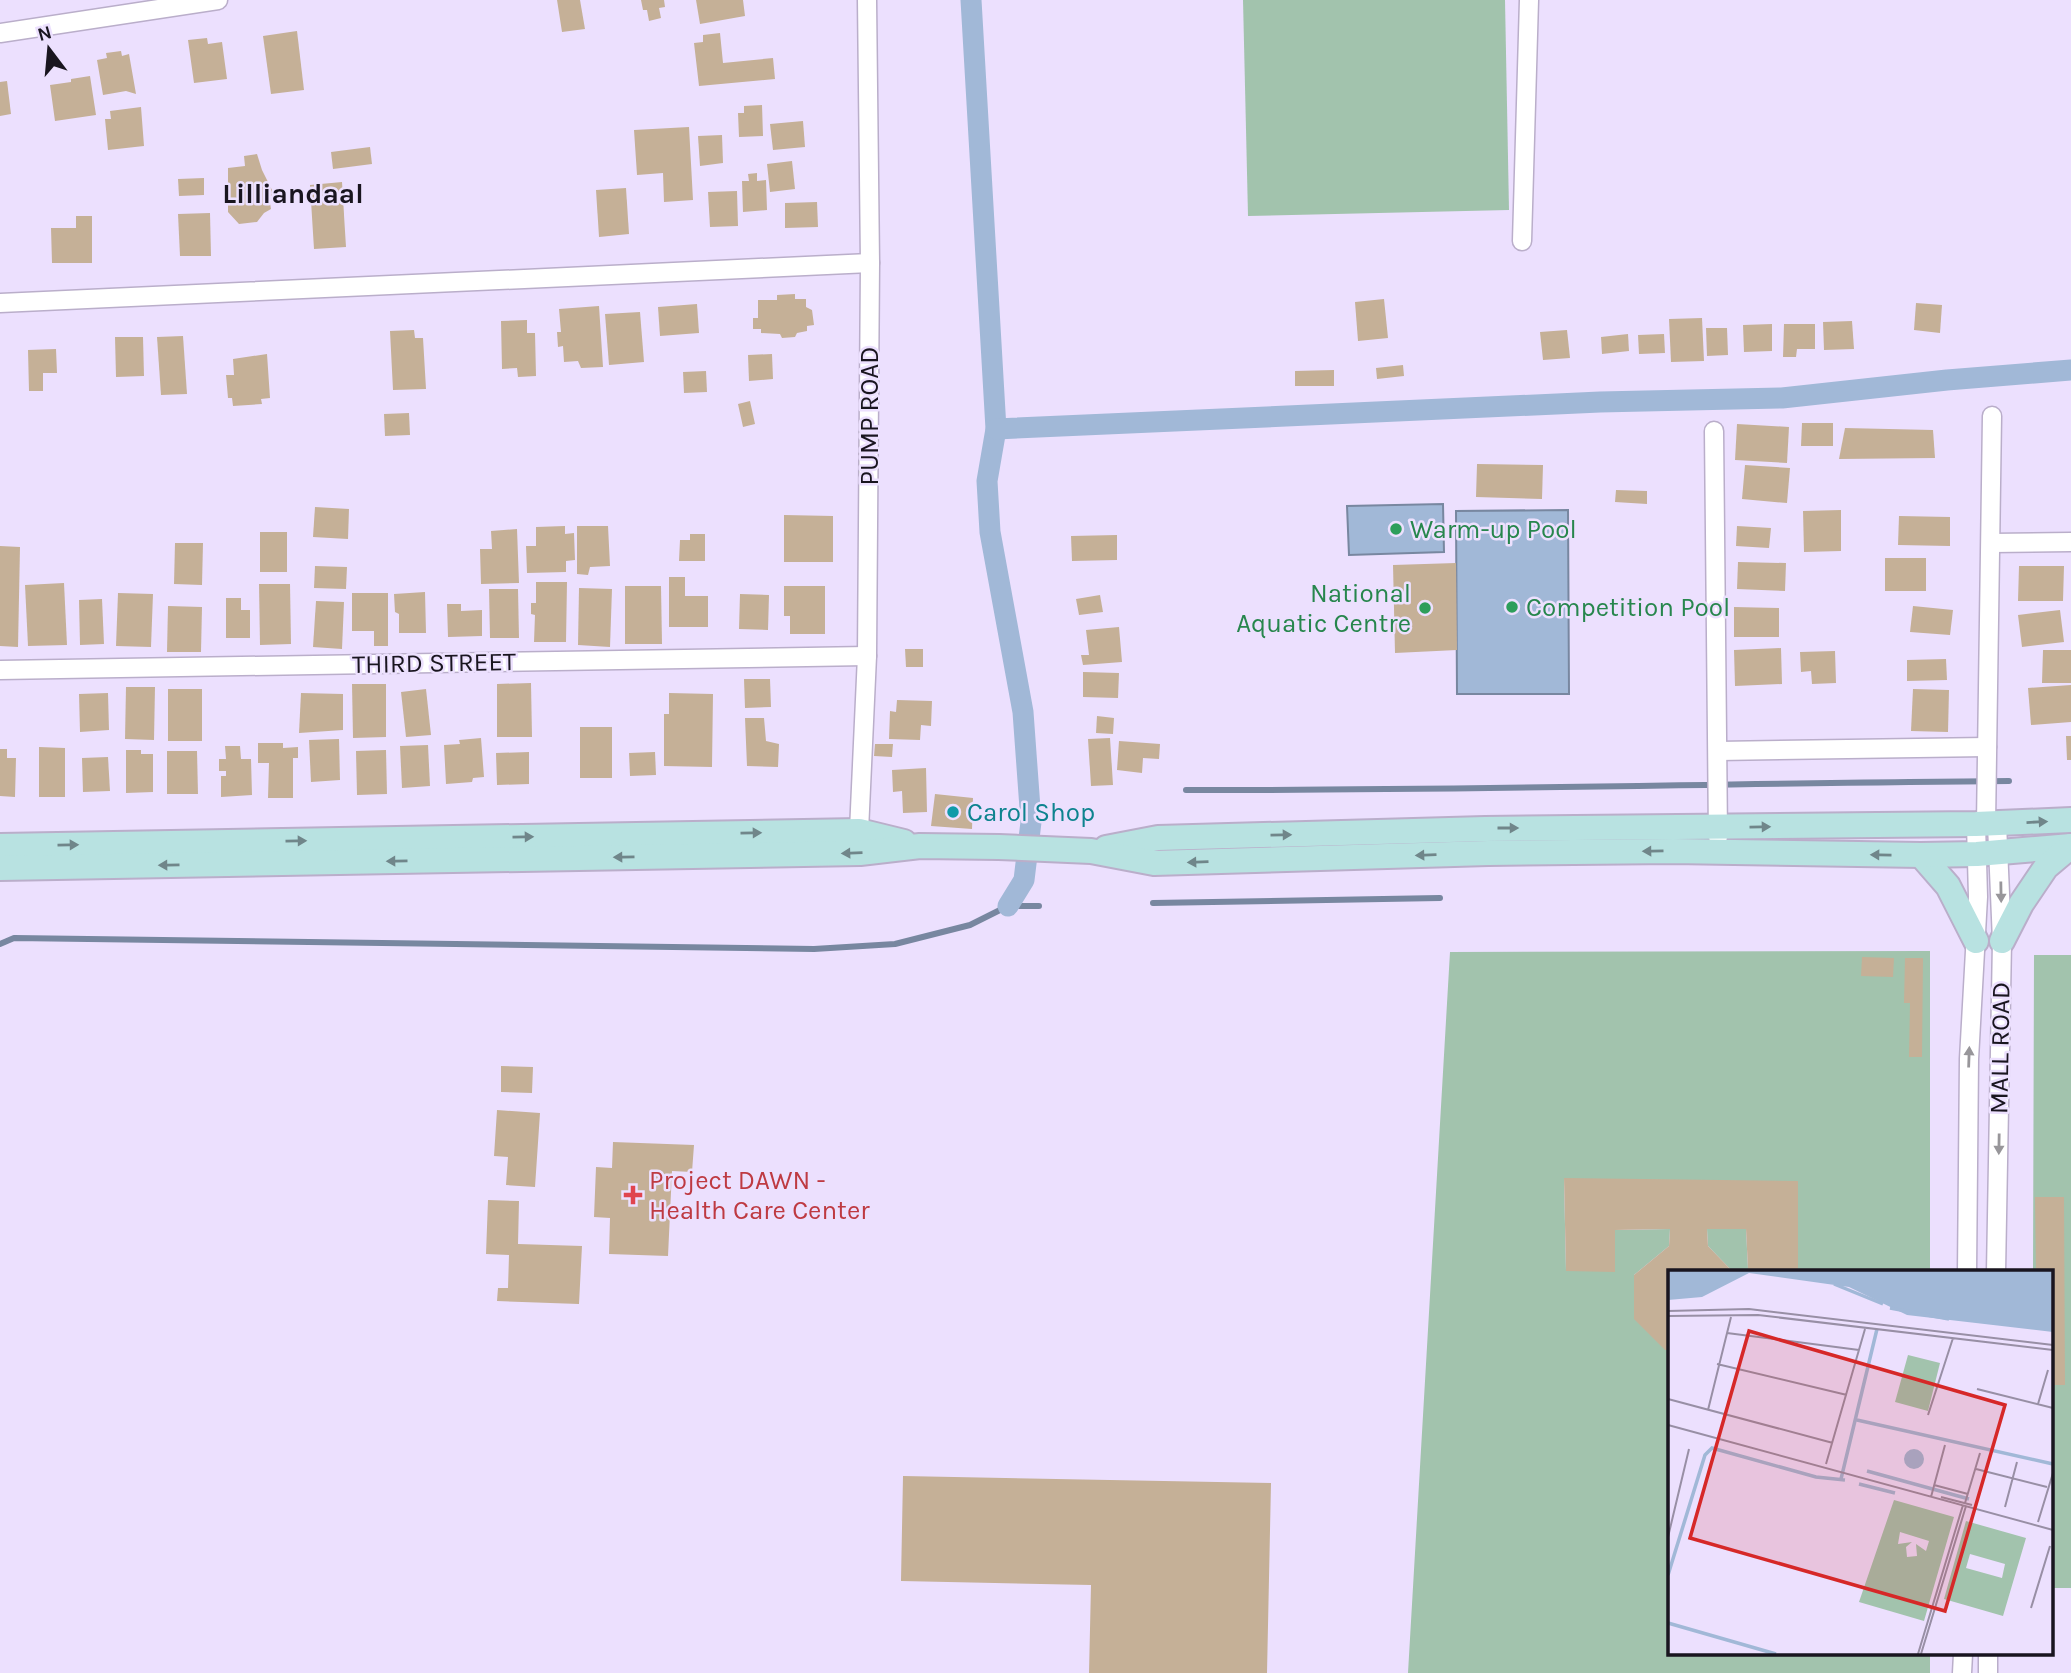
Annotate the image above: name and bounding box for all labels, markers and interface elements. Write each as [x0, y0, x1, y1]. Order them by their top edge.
north arrow [14, 14, 84, 84]
text: N [35, 21, 54, 46]
district label: Lilliandaal [222, 177, 364, 210]
street label: PUMP ROAD [854, 347, 885, 485]
place label: Warm-up Pool [1410, 514, 1577, 545]
marker: Warm-up Pool [1388, 521, 1404, 537]
place label: National Aquatic Centre [1236, 578, 1411, 639]
place label: Competition Pool [1526, 592, 1730, 623]
marker: Competition Pool [1504, 599, 1520, 615]
marker: National Aquatic Centre [1417, 600, 1433, 616]
street label: THIRD STREET [352, 646, 516, 680]
place label: Carol Shop [967, 797, 1095, 828]
marker: Carol Shop [945, 804, 961, 820]
one-way arrow [2026, 816, 2048, 827]
one-way arrow [1749, 821, 1771, 833]
one-way arrow [1497, 822, 1519, 834]
one-way arrow [740, 827, 762, 839]
one-way arrow [1270, 829, 1292, 841]
one-way arrow [512, 831, 534, 843]
one-way arrow [285, 835, 307, 847]
one-way arrow [57, 839, 79, 851]
one-way arrow [1642, 845, 1664, 857]
one-way arrow [841, 847, 863, 859]
one-way arrow [1414, 849, 1436, 860]
one-way arrow [1869, 849, 1891, 860]
one-way arrow [613, 851, 635, 863]
one-way arrow [386, 855, 408, 867]
one-way arrow [1187, 856, 1209, 867]
one-way arrow [158, 859, 180, 871]
one-way arrow [1995, 881, 2006, 903]
street label: MALL ROAD [1983, 982, 2017, 1114]
one-way arrow [1964, 1046, 1975, 1068]
one-way arrow [1993, 1133, 2004, 1155]
place label: Project DAWN - Health Care Center [649, 1165, 870, 1226]
marker: Project DAWN - Health Care Center [623, 1185, 643, 1205]
inset map [1668, 1270, 2054, 1656]

